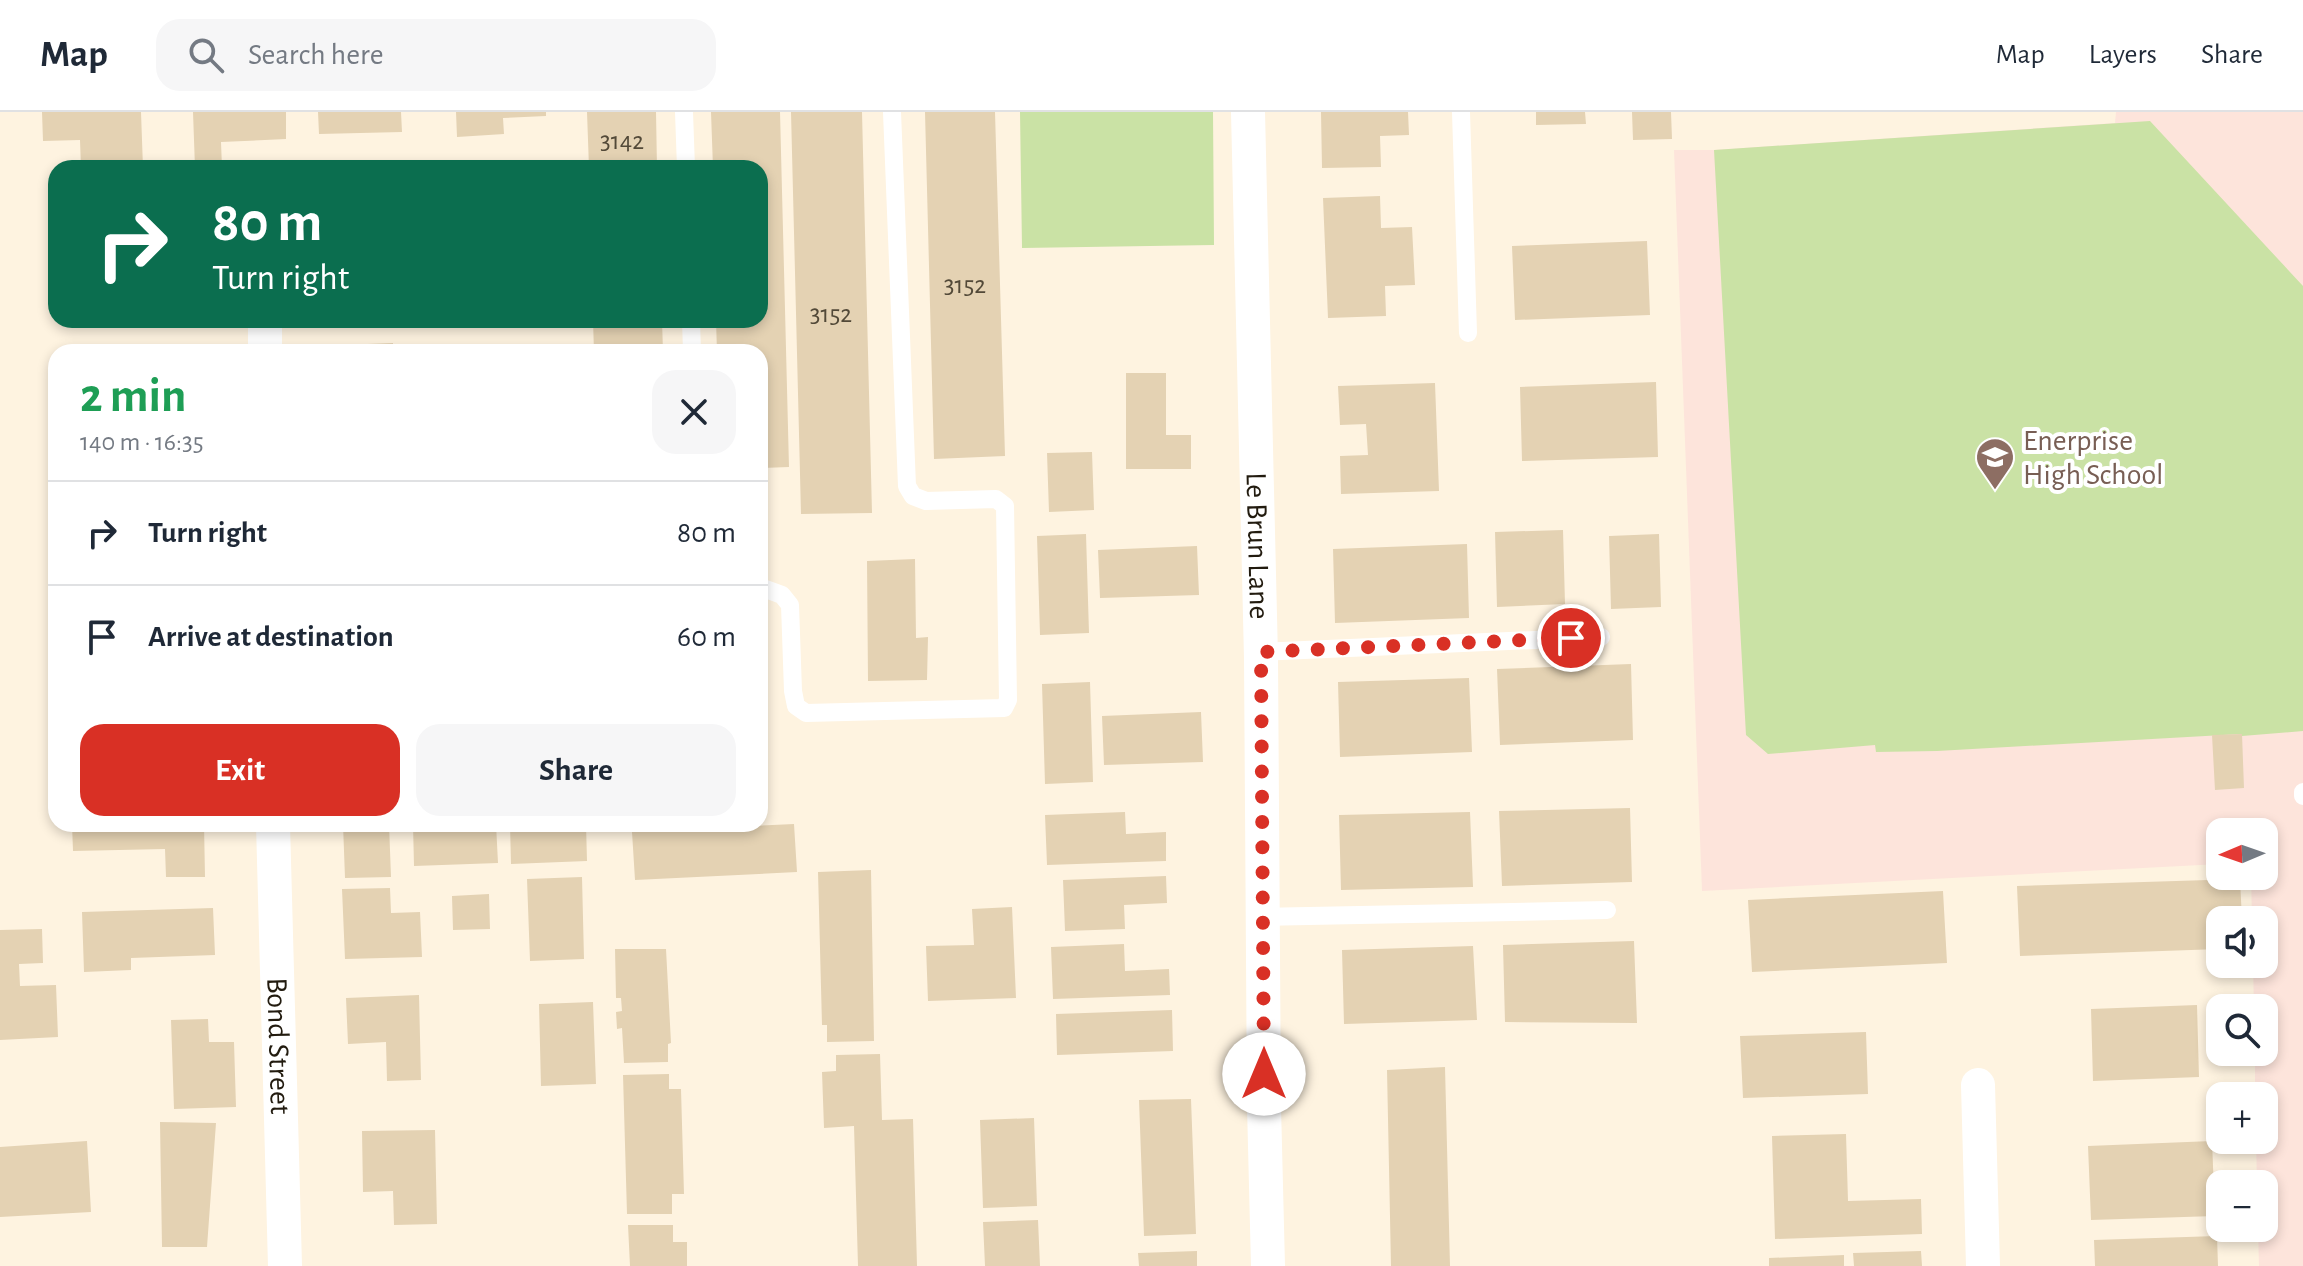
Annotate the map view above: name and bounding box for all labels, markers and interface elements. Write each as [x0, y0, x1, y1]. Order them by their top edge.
search box [156, 19, 716, 91]
icon: search [184, 33, 228, 77]
text: Map [40, 36, 108, 74]
text: Search here [248, 40, 384, 70]
text: Map [1996, 41, 2045, 69]
text: Layers [2089, 41, 2157, 69]
text: Share [2201, 41, 2263, 69]
house number: 3142 [600, 128, 644, 154]
icon: right [80, 192, 184, 296]
text: 80 m [212, 195, 322, 251]
text: Turn right [212, 260, 349, 296]
house number: 3152 [944, 272, 986, 298]
house number: 3152 [810, 301, 852, 327]
button: close [652, 370, 736, 454]
text: 2 min [80, 373, 187, 421]
place label: Enerprise High School [2023, 426, 2164, 490]
text: 140 m · 16:35 [80, 429, 204, 455]
school or university icon: Enerprise High School [1974, 436, 2016, 491]
street label: Le Brun Lane [1241, 472, 1274, 620]
icon: right [80, 511, 124, 555]
text: Turn right [148, 518, 267, 548]
text: 80 m [677, 518, 736, 548]
pin [1537, 604, 1605, 672]
icon: arrive [80, 615, 124, 659]
icon: arrive [1549, 616, 1593, 660]
text: Arrive at destination [148, 622, 394, 652]
text: 60 m [677, 622, 736, 652]
button: Exit [80, 724, 400, 816]
button: Share [416, 724, 736, 816]
north arrow [2206, 818, 2278, 890]
map controls [2206, 818, 2278, 1242]
button: sound [2206, 906, 2278, 978]
street label: Bond Street [261, 977, 295, 1115]
button: search [2206, 994, 2278, 1066]
position arrow [1222, 1032, 1306, 1116]
button: + [2206, 1082, 2278, 1154]
button: − [2206, 1170, 2278, 1242]

